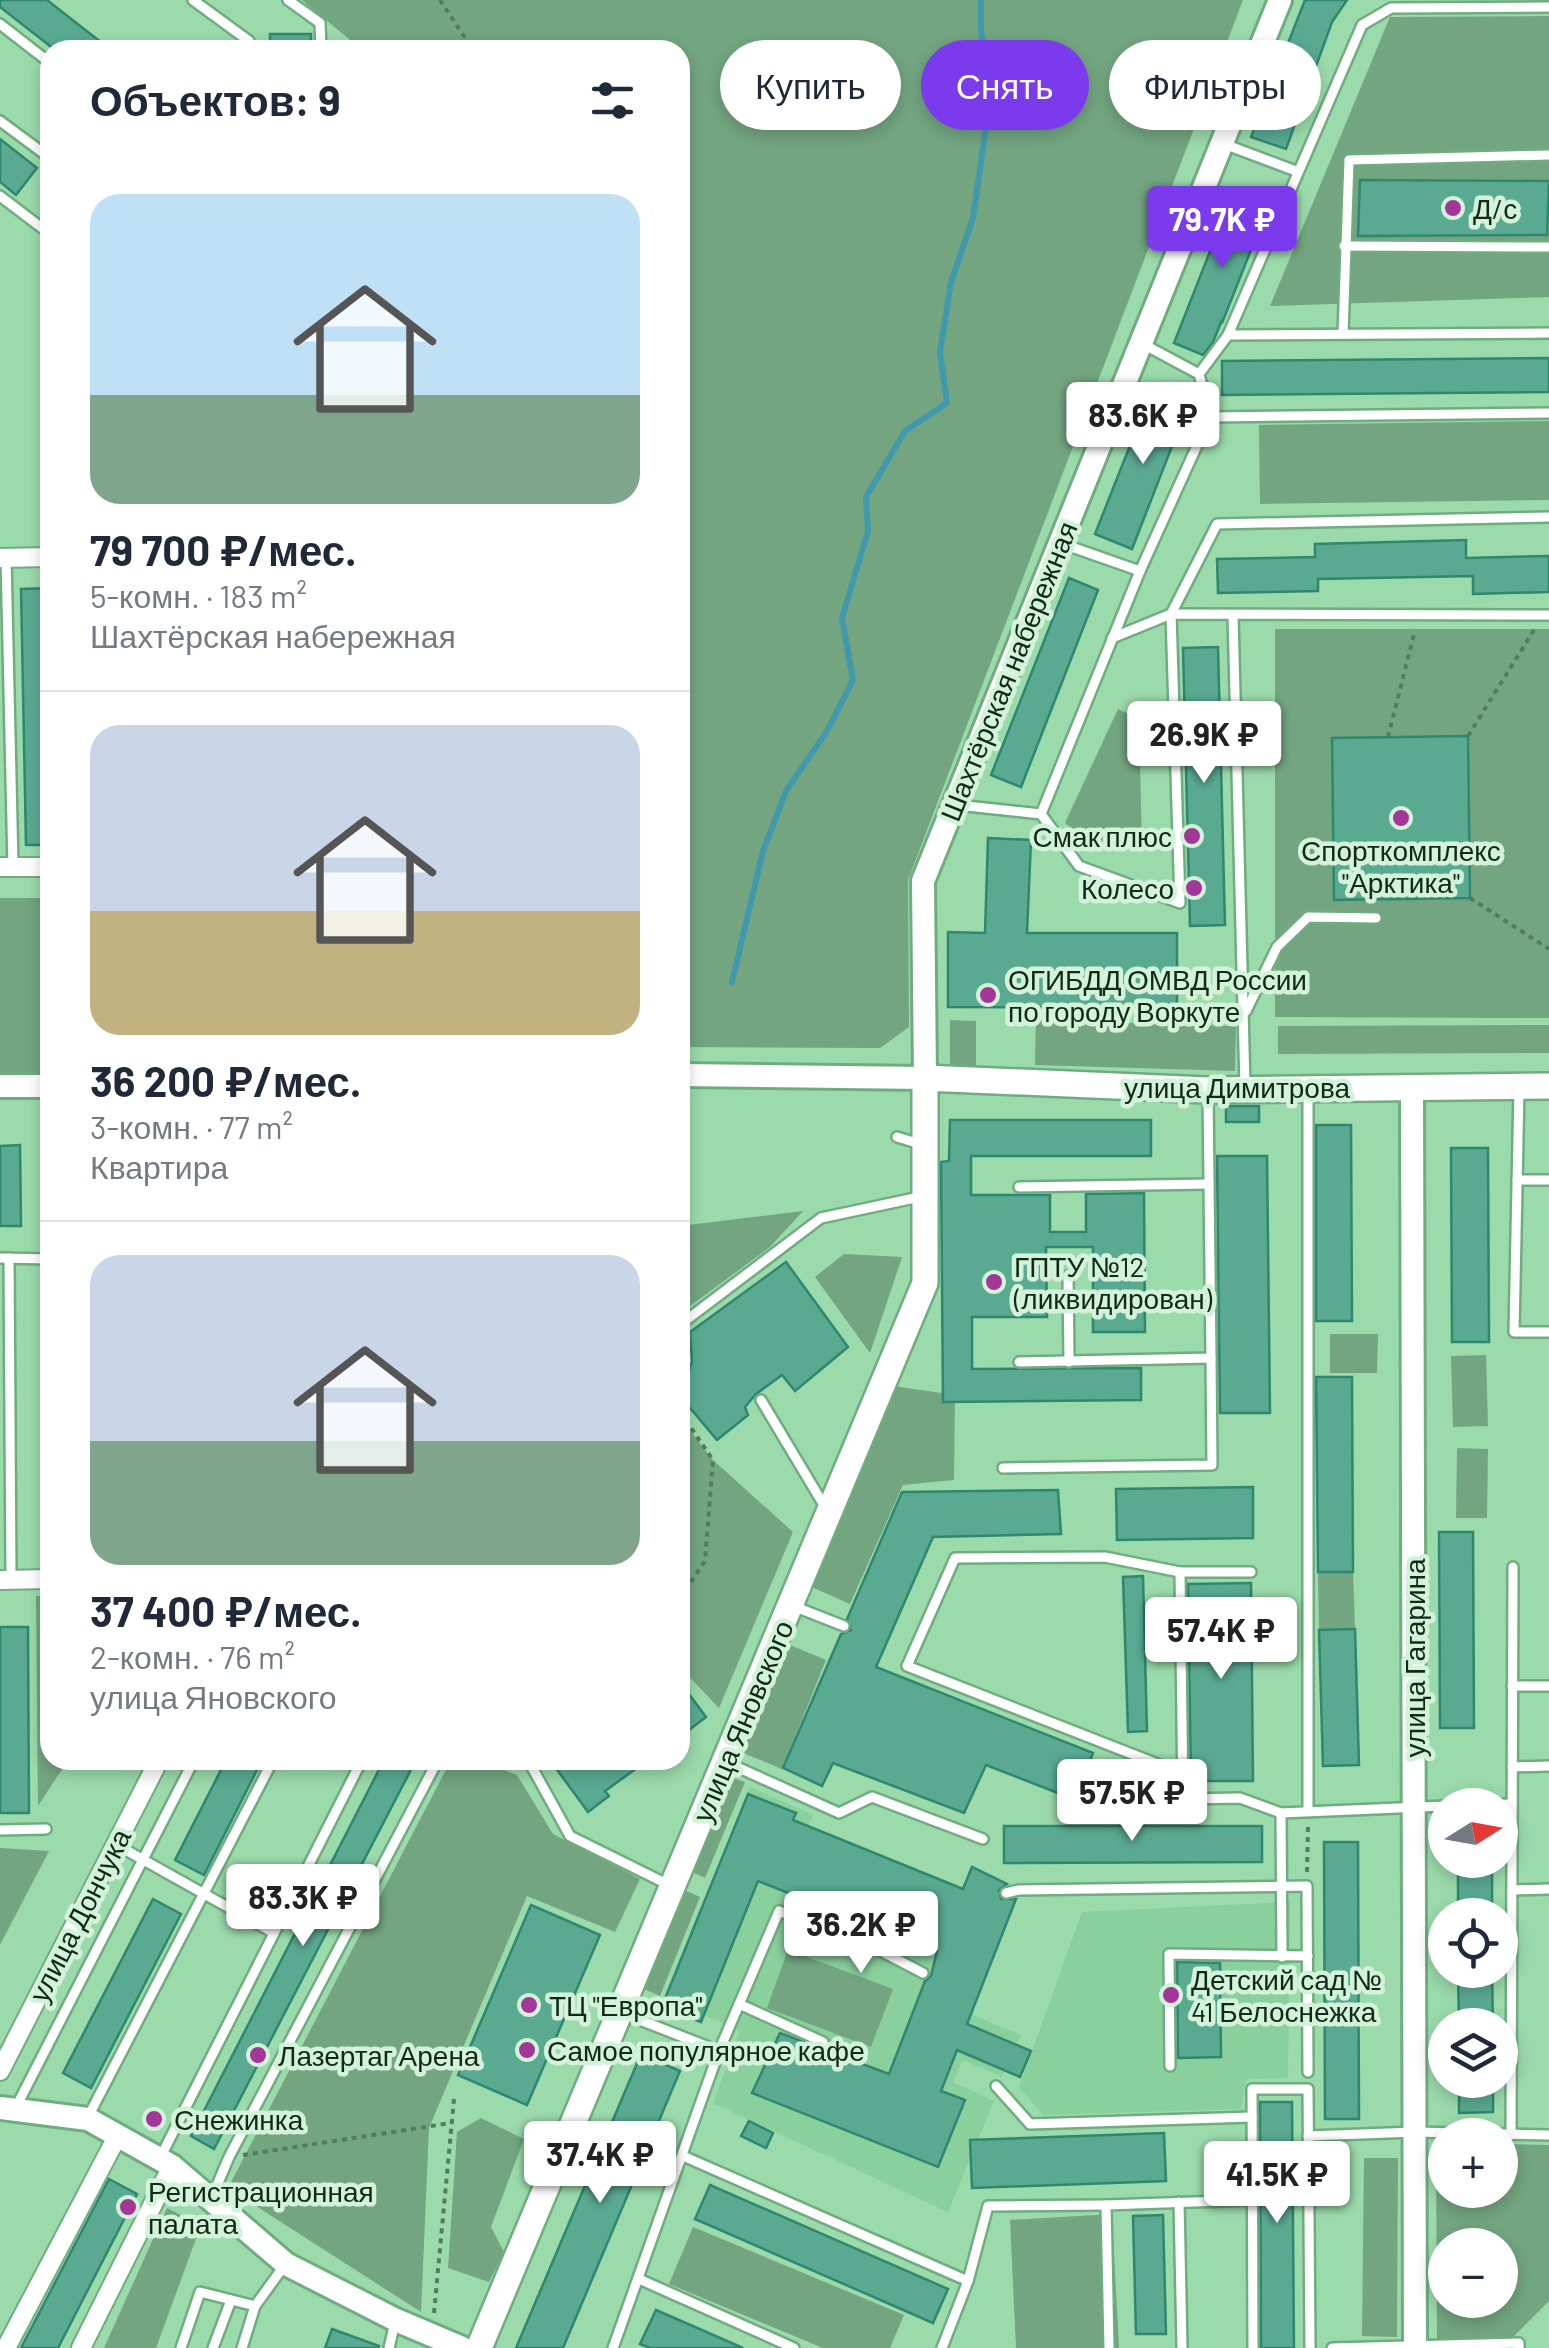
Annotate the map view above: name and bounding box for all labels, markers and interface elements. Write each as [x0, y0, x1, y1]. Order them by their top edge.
chip: Купить [720, 40, 901, 130]
chip: Снять [921, 40, 1089, 130]
chip: Фильтры [1109, 40, 1321, 130]
icon: filters [585, 73, 640, 128]
text: Объектов: 9 [90, 74, 341, 124]
pin: 79.7K ₽ [1130, 186, 1314, 271]
place label: Д/с [1473, 191, 1517, 225]
marker: Д/с [1442, 197, 1464, 219]
text: 79.7K ₽ [1169, 199, 1275, 237]
icon: home [275, 259, 455, 439]
pin: 83.6K ₽ [1051, 382, 1235, 467]
text: 83.6K ₽ [1088, 395, 1198, 433]
street label: Шахтёрская набережная [932, 516, 1084, 826]
text: 79 700 ₽/мес. [90, 524, 357, 574]
text: 5-комн. · 183 m² [90, 576, 307, 614]
text: Шахтёрская набережная [90, 616, 456, 654]
pin: 26.9K ₽ [1112, 701, 1296, 786]
text: 26.9K ₽ [1149, 714, 1259, 752]
icon: home [275, 790, 455, 970]
marker: Спорткомплекс "Арктика" [1390, 807, 1412, 829]
place label: Смак плюс [1033, 819, 1172, 853]
marker: Смак плюс [1181, 825, 1203, 847]
place label: Спорткомплекс "Арктика" [1301, 833, 1501, 899]
place label: Колесо [1081, 871, 1174, 905]
marker: Колесо [1183, 877, 1205, 899]
place label: ОГИБДД ОМВД России по городу Воркуте [1008, 962, 1307, 1028]
marker: ОГИБДД ОМВД России по городу Воркуте [977, 984, 999, 1006]
text: 36 200 ₽/мес. [90, 1055, 361, 1105]
street label: улица Димитрова [1124, 1070, 1351, 1104]
text: 3-комн. · 77 m² [90, 1107, 293, 1145]
text: Квартира [90, 1147, 228, 1185]
place label: ГПТУ №12 (ликвидирован) [1013, 1249, 1213, 1315]
marker: ГПТУ №12 (ликвидирован) [983, 1271, 1005, 1293]
icon: home [275, 1320, 455, 1500]
street label: улица Гагарина [1397, 1558, 1431, 1758]
text: 37 400 ₽/мес. [90, 1585, 361, 1635]
pin: 57.4K ₽ [1129, 1597, 1313, 1682]
text: 57.4K ₽ [1167, 1610, 1275, 1648]
street label: улица Яновского [684, 1615, 800, 1827]
text: 2-комн. · 76 m² [90, 1637, 295, 1675]
text: улица Яновского [90, 1677, 337, 1715]
pin: 57.5K ₽ [1040, 1759, 1224, 1844]
text: 57.5K ₽ [1079, 1772, 1185, 1810]
north arrow [1428, 1788, 1518, 1878]
map controls [1428, 1788, 1518, 2318]
street label: улица Дончука [21, 1822, 137, 2007]
pin: 83.3K ₽ [211, 1864, 395, 1949]
text: 83.3K ₽ [248, 1877, 358, 1915]
pin: 36.2K ₽ [769, 1891, 953, 1976]
button: locate [1428, 1898, 1518, 1988]
text: 36.2K ₽ [806, 1904, 916, 1942]
place label: Детский сад № 41 Белоснежка [1191, 1962, 1382, 2028]
marker: Детский сад № 41 Белоснежка [1160, 1984, 1182, 2006]
place label: ТЦ "Европа" [549, 1988, 703, 2022]
marker: ТЦ "Европа" [518, 1994, 540, 2016]
button: layers [1428, 2008, 1518, 2098]
place label: Самое популярное кафе [547, 2033, 865, 2067]
place label: Лазертаг Арена [278, 2038, 480, 2072]
marker: Самое популярное кафе [516, 2039, 538, 2061]
marker: Лазертаг Арена [247, 2044, 269, 2066]
place label: Снежинка [174, 2102, 304, 2136]
marker: Снежинка [143, 2108, 165, 2130]
button: + [1428, 2118, 1518, 2208]
pin: 37.4K ₽ [508, 2121, 692, 2206]
text: 37.4K ₽ [546, 2134, 654, 2172]
pin: 41.5K ₽ [1185, 2141, 1369, 2226]
text: 41.5K ₽ [1226, 2154, 1328, 2192]
place label: Регистрационная палата [148, 2174, 374, 2240]
marker: Регистрационная палата [117, 2196, 139, 2218]
button: − [1428, 2228, 1518, 2318]

